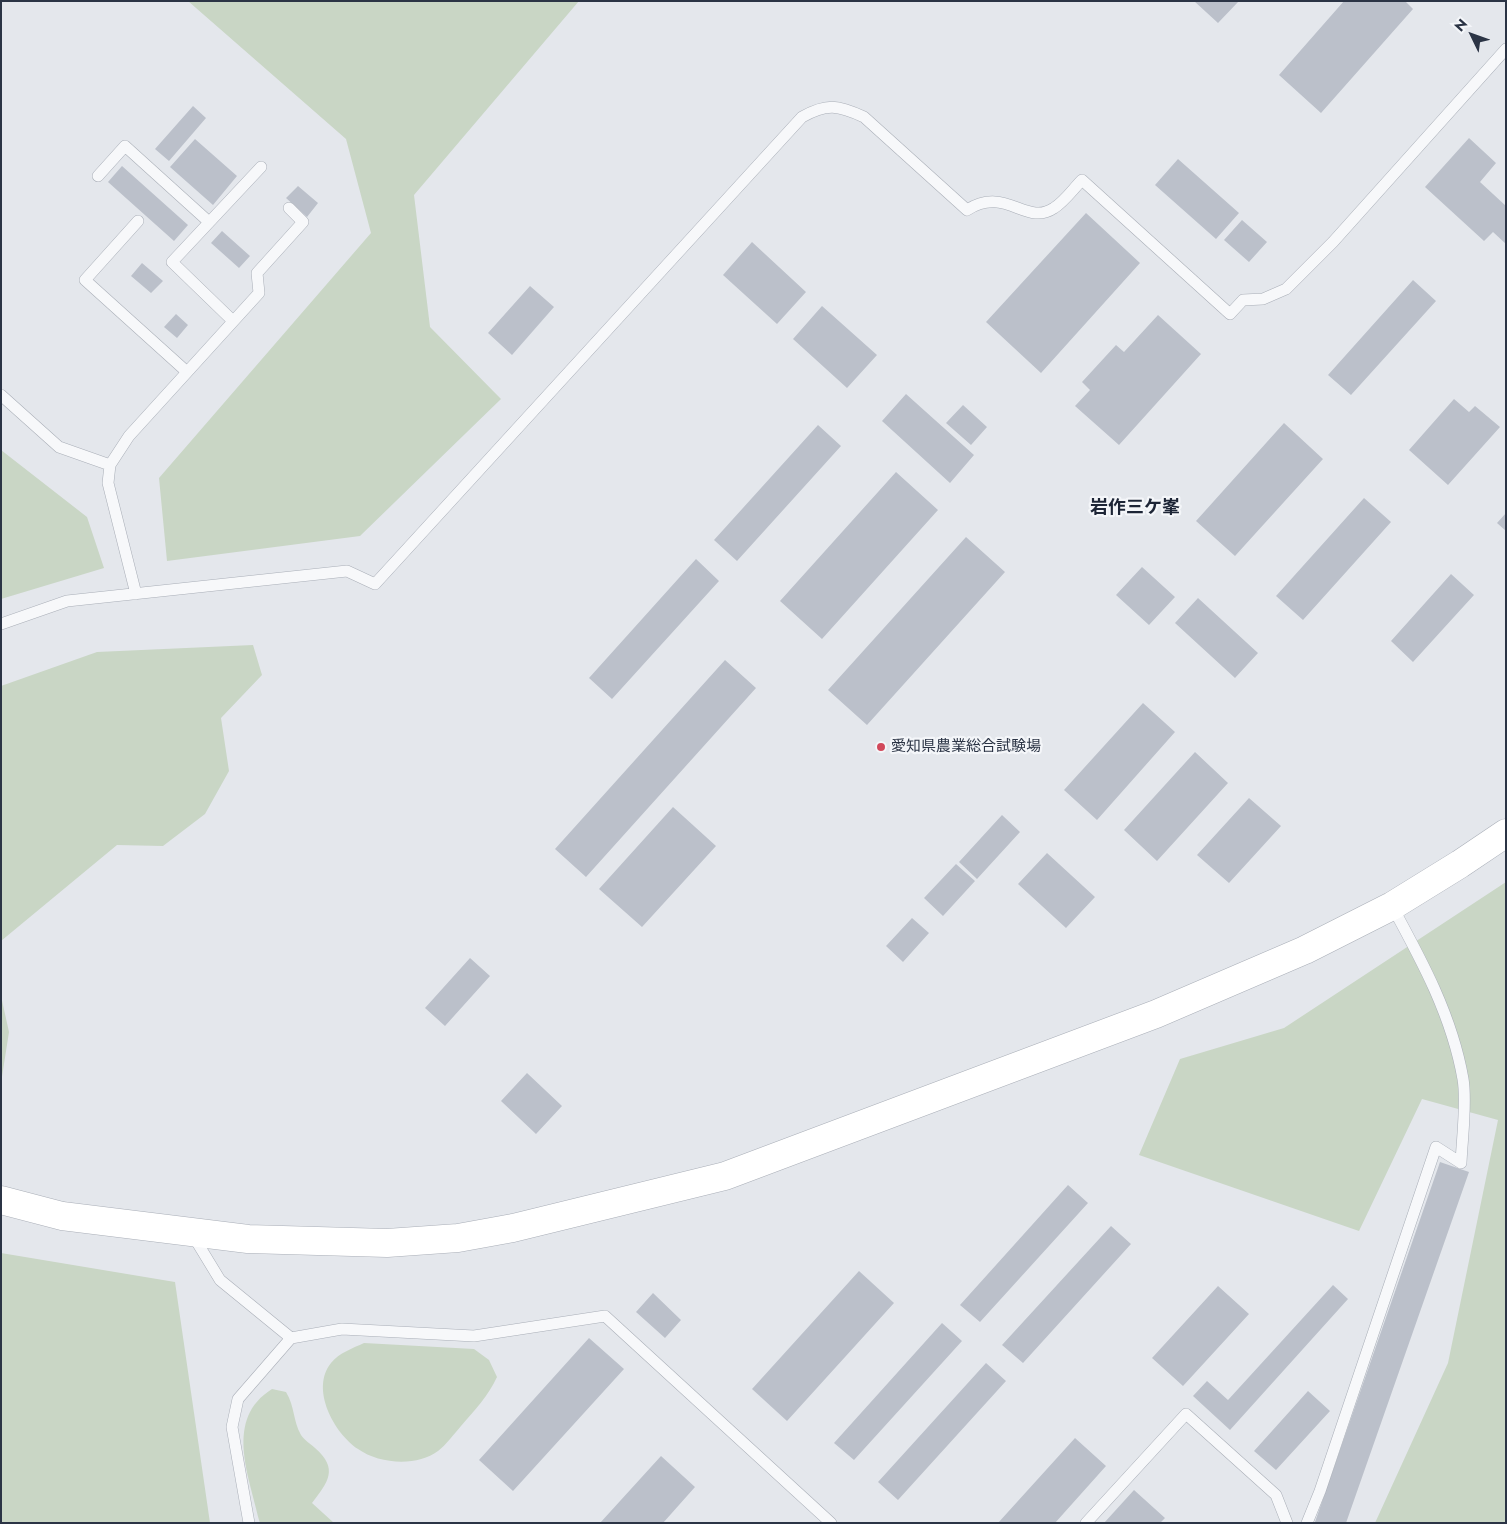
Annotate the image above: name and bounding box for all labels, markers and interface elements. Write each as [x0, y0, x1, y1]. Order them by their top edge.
north arrow [1447, 10, 1497, 60]
text: N [1450, 14, 1472, 36]
district label: 岩作三ケ峯 [1090, 498, 1180, 520]
place label: 愛知県農業総合試験場 [891, 738, 1041, 756]
marker: 愛知県農業総合試験場 [875, 741, 887, 753]

